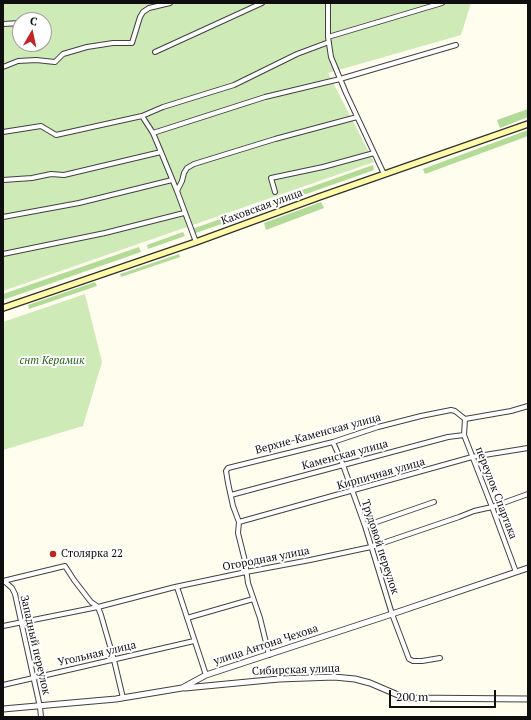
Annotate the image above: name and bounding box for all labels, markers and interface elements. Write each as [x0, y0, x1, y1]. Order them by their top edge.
north arrow [12, 12, 52, 52]
text: С [29, 14, 38, 29]
street label: Каховская улица [220, 186, 304, 228]
park label: снт Керамик [19, 354, 85, 368]
street label: Верхне-Каменская улица [254, 411, 382, 457]
street label: Каменская улица [301, 437, 389, 473]
street label: переулок Спартака [472, 445, 520, 541]
street label: Кирпичная улица [336, 455, 426, 493]
street label: Трудовой переулок [358, 498, 402, 596]
street label: Огородная улица [221, 544, 311, 574]
place label: Столярка 22 [61, 547, 123, 561]
marker: Столярка 22 [48, 549, 58, 559]
street label: Западный переулок [17, 594, 53, 696]
street label: улица Антона Чехова [212, 622, 320, 668]
street label: Угольная улица [57, 639, 137, 669]
street label: Сибирская улица [252, 662, 340, 678]
scale bar [391, 682, 498, 708]
text: 200 m [396, 689, 428, 704]

